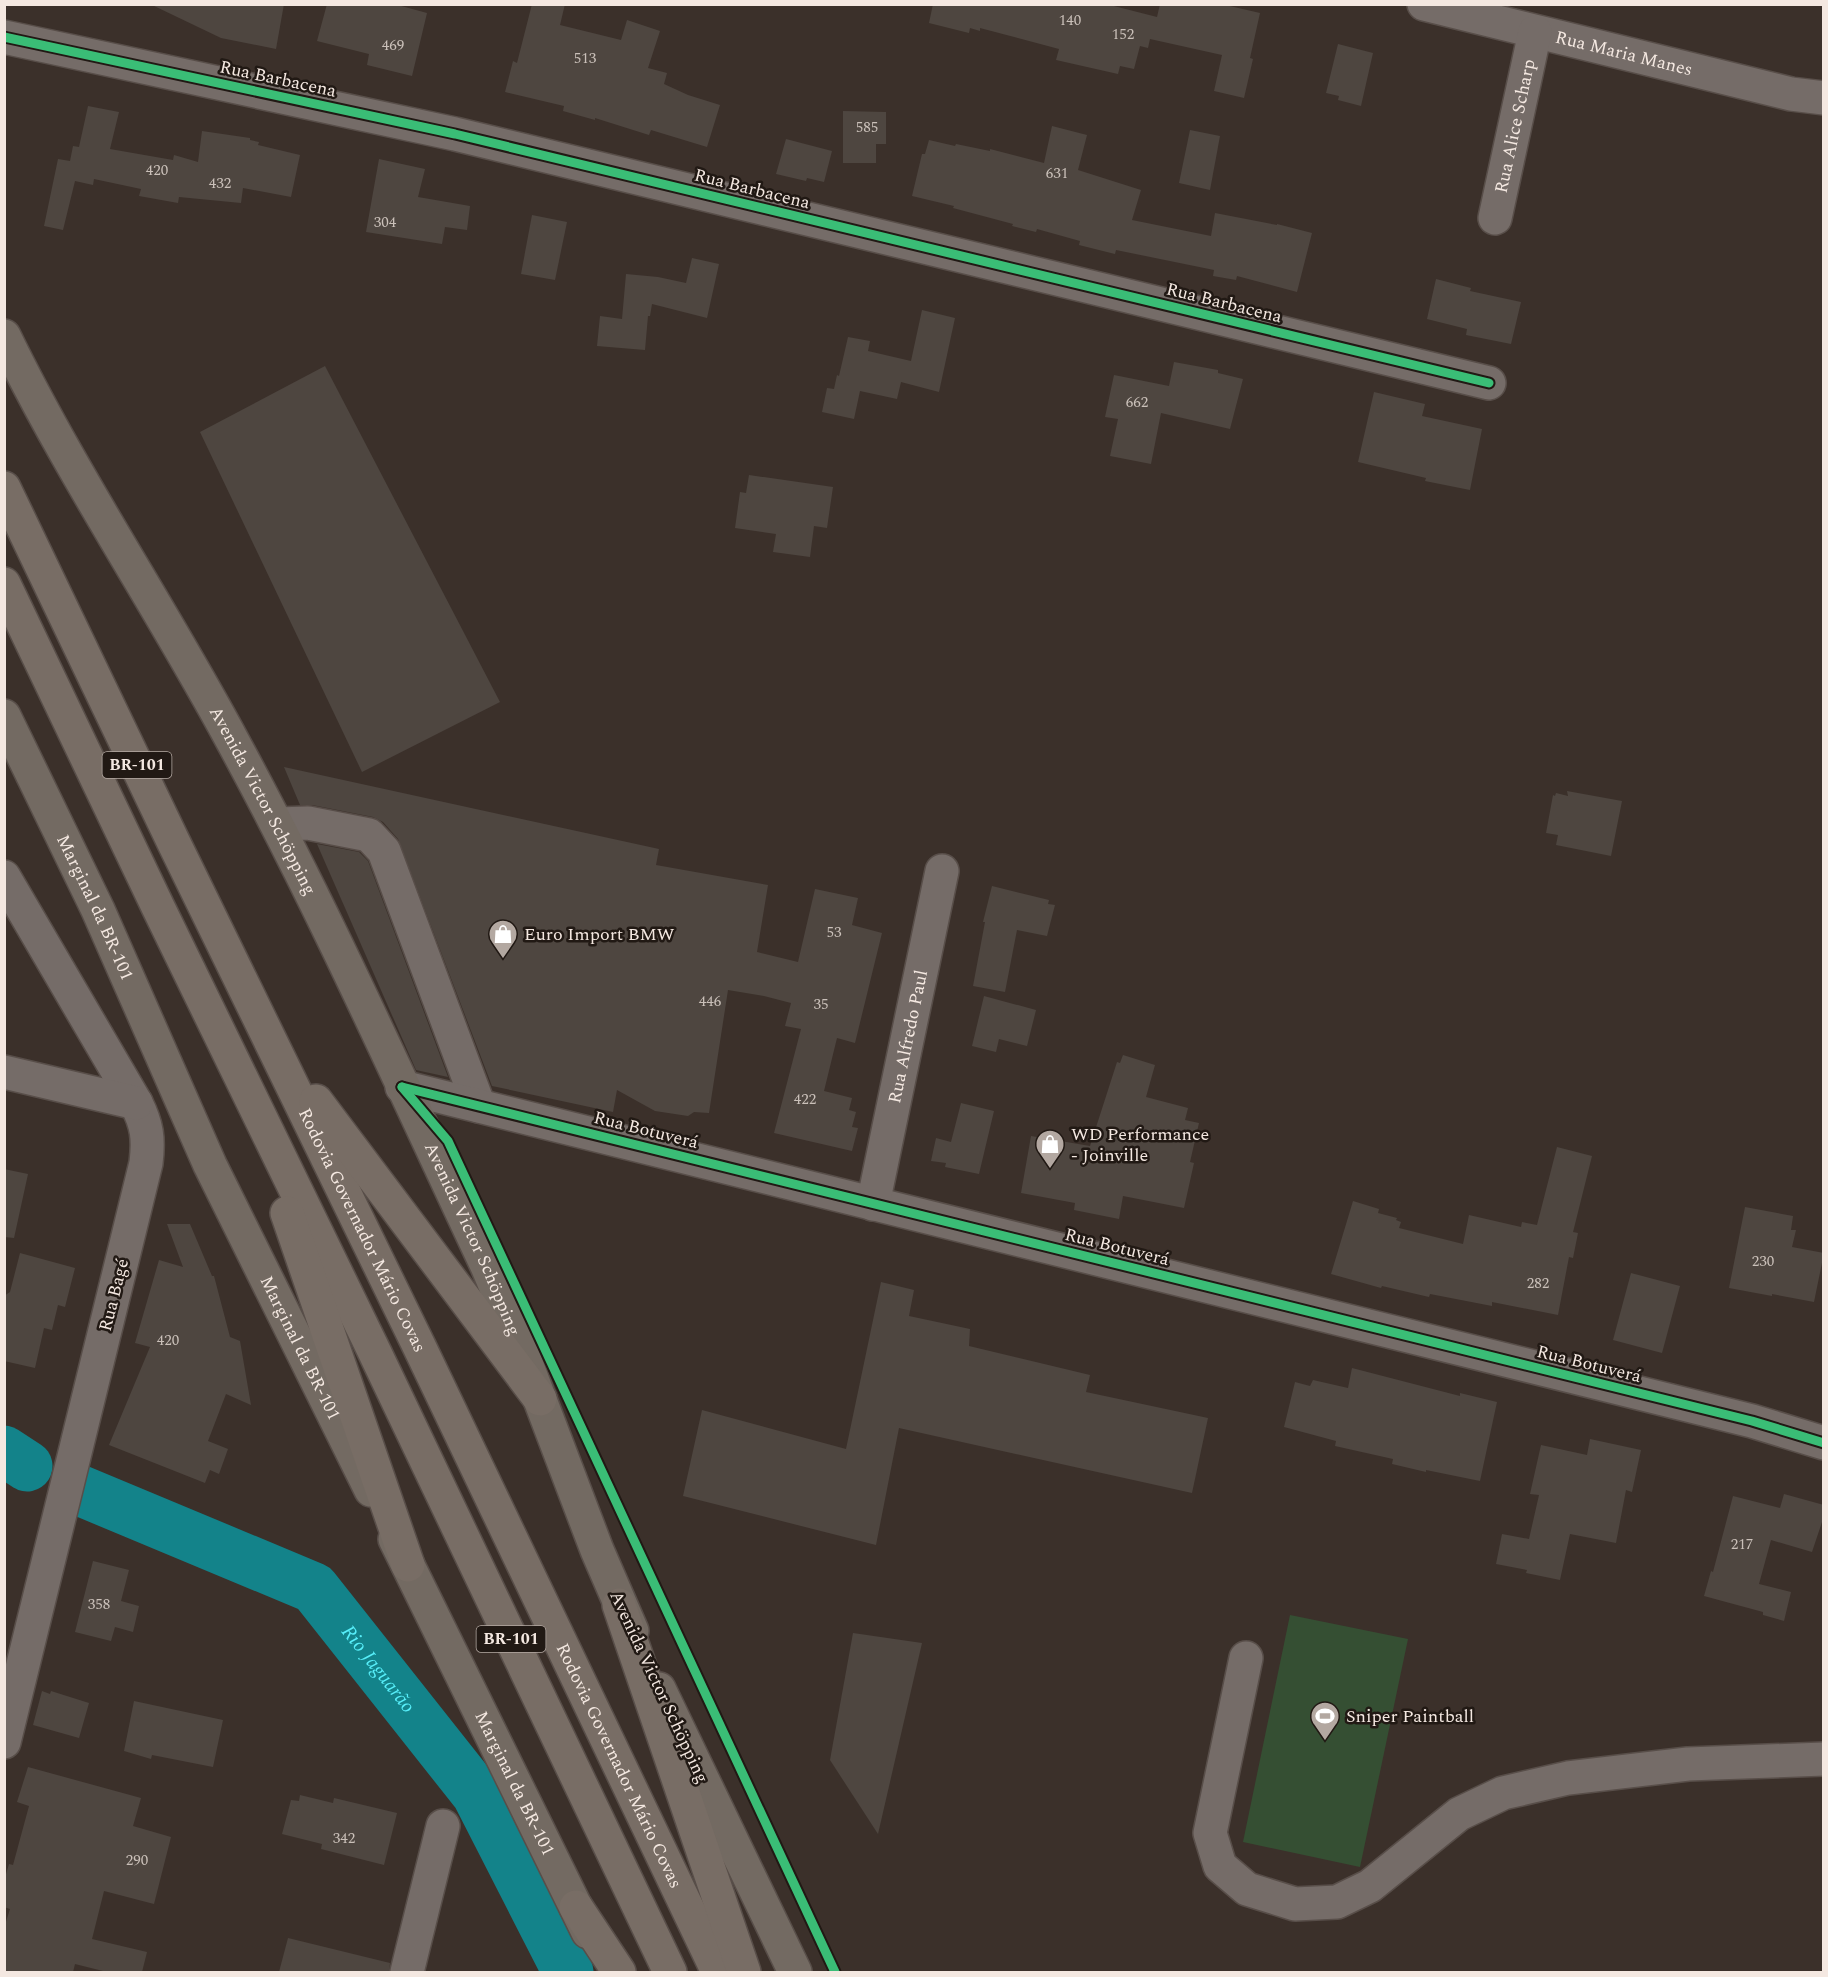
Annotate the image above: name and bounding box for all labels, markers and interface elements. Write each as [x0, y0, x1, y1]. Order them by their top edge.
house number: 140 [1059, 9, 1081, 32]
house number: 152 [1112, 23, 1134, 46]
street label: Rua Maria Manes [1553, 23, 1696, 83]
house number: 469 [382, 34, 404, 57]
house number: 513 [574, 47, 597, 70]
street label: Rua Barbacena [217, 53, 339, 105]
street label: Rua Alice Scharp [1487, 57, 1542, 196]
house number: 585 [856, 116, 878, 139]
house number: 420 [146, 159, 168, 182]
street label: Rua Barbacena [691, 162, 813, 216]
house number: 631 [1046, 162, 1068, 185]
house number: 432 [209, 172, 231, 195]
house number: 304 [374, 211, 397, 234]
street label: Rua Barbacena [1163, 276, 1285, 330]
house number: 662 [1126, 391, 1148, 414]
street label: Avenida Victor Schöpping [202, 701, 323, 900]
road number: BR-101 [102, 752, 172, 778]
street label: Marginal da BR-101 [50, 830, 141, 985]
shop icon: Euro Import BMW [487, 918, 519, 960]
place label: Euro Import BMW [524, 921, 675, 948]
house number: 53 [826, 921, 842, 944]
street label: Rua Alfredo Paul [881, 967, 935, 1106]
house number: 446 [699, 990, 722, 1013]
house number: 35 [813, 993, 829, 1016]
house number: 422 [794, 1088, 816, 1111]
street label: Rodovia Governador Mário Covas [291, 1103, 434, 1357]
street label: Rua Botuverá [591, 1104, 701, 1156]
place label: WD Performance - Joinville [1071, 1121, 1209, 1169]
shop icon: WD Performance - Joinville [1034, 1128, 1066, 1170]
street label: Avenida Victor Schöpping [417, 1137, 528, 1340]
street label: Rua Botuverá [1062, 1221, 1172, 1273]
house number: 230 [1752, 1250, 1774, 1273]
street label: Rua Bagé [92, 1255, 136, 1334]
street label: Marginal da BR-101 [253, 1271, 348, 1425]
house number: 282 [1527, 1272, 1549, 1295]
house number: 420 [157, 1329, 179, 1352]
street label: Rua Botuverá [1534, 1338, 1644, 1390]
house number: 217 [1731, 1533, 1753, 1556]
street label: Avenida Victor Schöpping [602, 1586, 716, 1788]
house number: 358 [88, 1593, 110, 1616]
water label: Rio Jaguarão [334, 1618, 423, 1720]
road number: BR-101 [476, 1626, 546, 1652]
street label: Rodovia Governador Mário Covas [549, 1638, 690, 1893]
sports icon: Sniper Paintball [1309, 1700, 1341, 1742]
place label: Sniper Paintball [1346, 1703, 1474, 1730]
street label: Marginal da BR-101 [468, 1706, 562, 1860]
house number: 342 [333, 1827, 355, 1850]
house number: 290 [126, 1849, 148, 1872]

